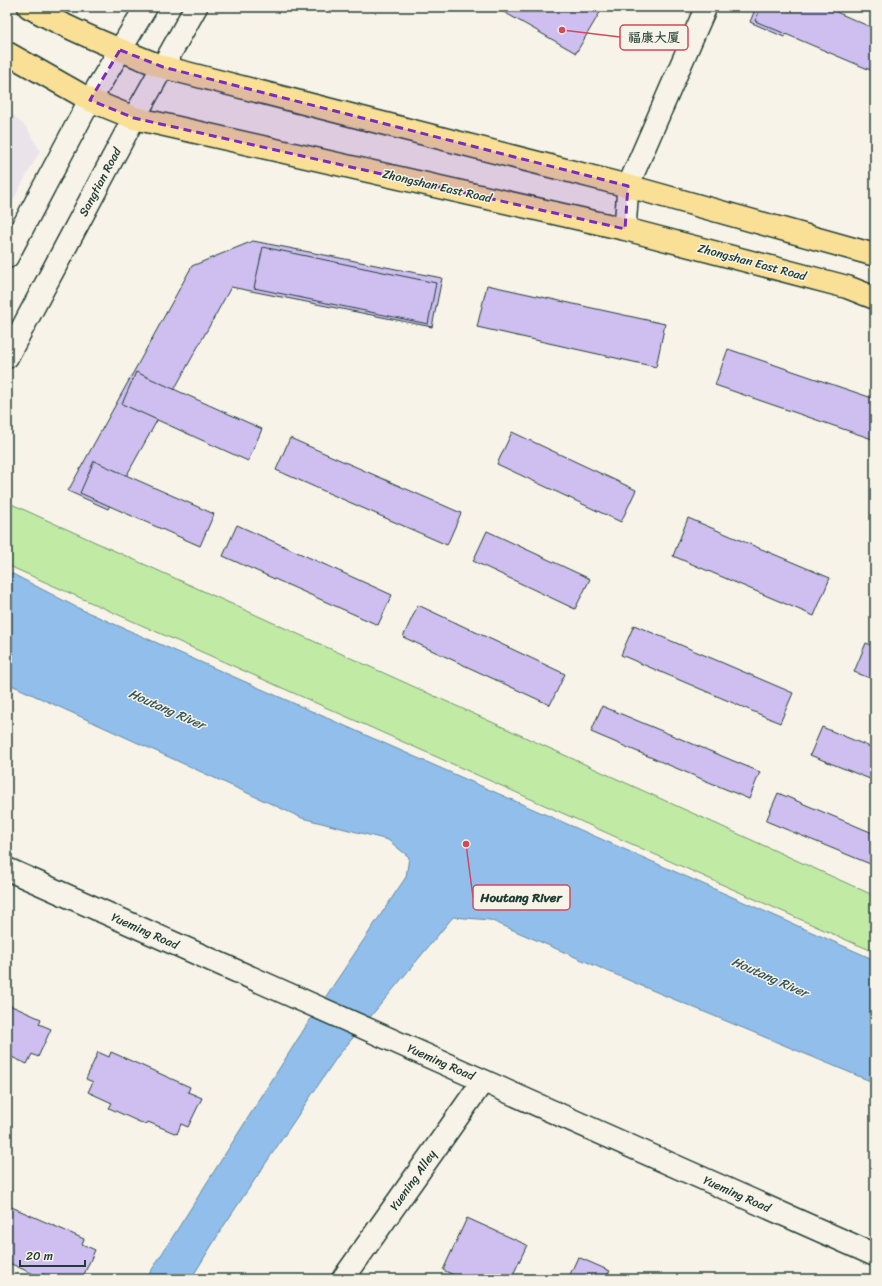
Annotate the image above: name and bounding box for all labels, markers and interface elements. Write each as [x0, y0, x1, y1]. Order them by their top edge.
callout: 福康大厦 [620, 25, 688, 50]
text: 福康大厦 [628, 26, 680, 49]
street label: Sangtian Road [73, 143, 128, 221]
street label: Zhongshan East Road [380, 163, 495, 209]
street label: Zhongshan East Road [695, 237, 809, 287]
water label: Houtang River [125, 682, 211, 737]
callout: Houtang River [473, 885, 570, 910]
text: Houtang River [479, 886, 563, 909]
street label: Yueming Road [108, 906, 184, 956]
water label: Houtang River [728, 950, 814, 1005]
street label: Yueming Road [404, 1037, 480, 1087]
street label: Yuening Alley [384, 1144, 443, 1215]
street label: Yueming Road [700, 1169, 776, 1219]
scale bar [20, 1242, 85, 1268]
text: 20 m [26, 1245, 53, 1267]

